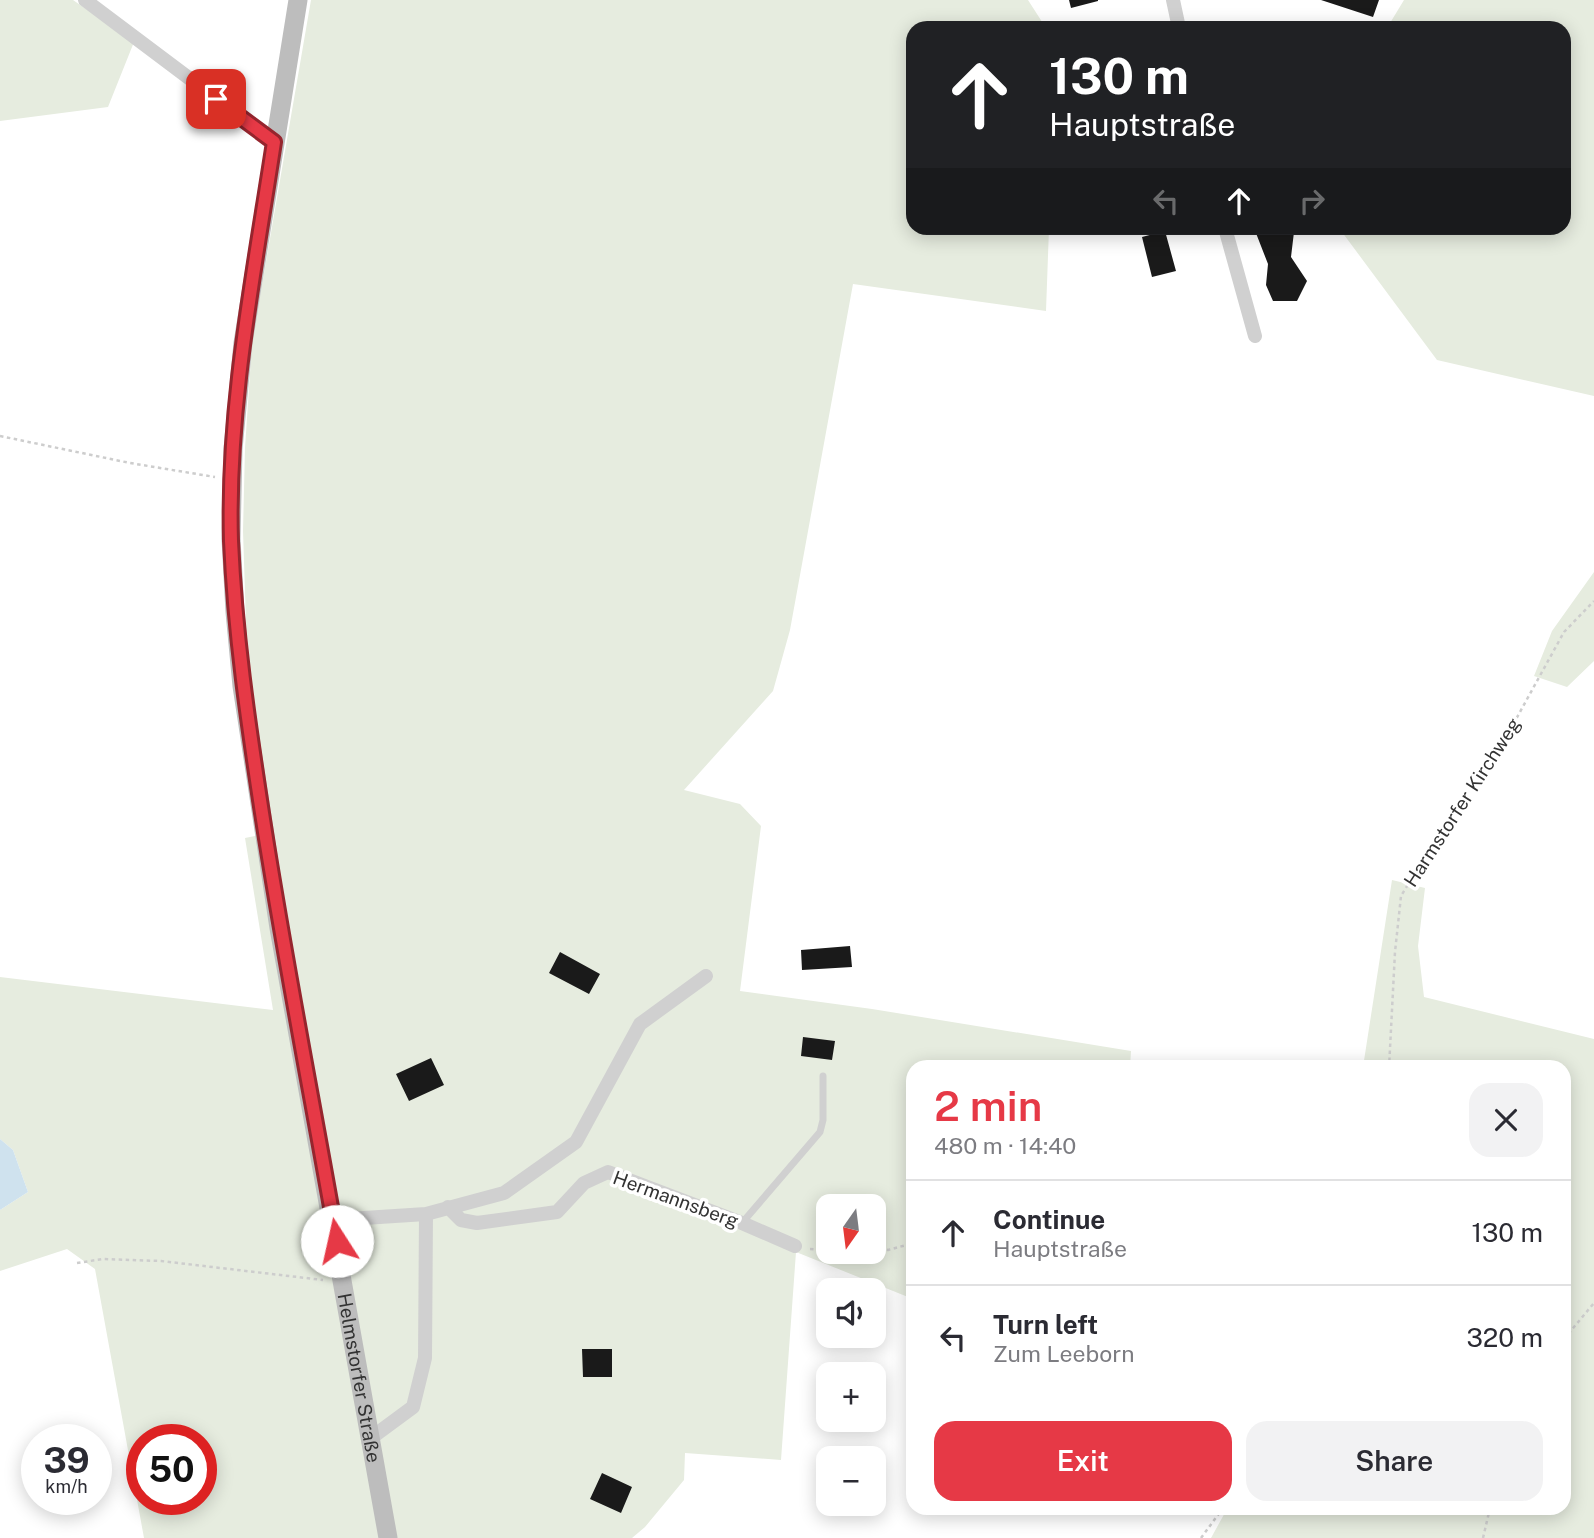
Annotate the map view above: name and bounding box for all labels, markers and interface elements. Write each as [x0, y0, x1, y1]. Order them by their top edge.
text: 130 m [1049, 47, 1189, 105]
icon: ahead [934, 49, 1025, 140]
pin [186, 69, 246, 129]
icon: arrive [197, 80, 235, 118]
text: Hauptstraße [1049, 106, 1236, 143]
icon: left [1147, 182, 1185, 220]
icon: ahead [1220, 182, 1258, 220]
icon: right [1293, 182, 1331, 220]
street label: Harmstorfer Kirchweg [1399, 713, 1525, 891]
text: 2 min [934, 1081, 1042, 1130]
button: close [1469, 1083, 1543, 1157]
text: 480 m · 14:40 [934, 1132, 1076, 1159]
street label: Hermannsberg [610, 1166, 742, 1232]
north arrow [816, 1194, 886, 1264]
map controls [816, 1194, 886, 1516]
position arrow [300, 1204, 374, 1278]
text: Continue [993, 1204, 1105, 1235]
icon: ahead [934, 1214, 972, 1252]
text: 130 m [1471, 1217, 1543, 1248]
text: Hauptstraße [993, 1235, 1127, 1262]
button: sound [816, 1278, 886, 1348]
street label: Helmstorfer Straße [333, 1291, 385, 1464]
text: Turn left [993, 1309, 1098, 1340]
icon: left [934, 1319, 972, 1357]
text: 320 m [1466, 1322, 1543, 1353]
text: Zum Leeborn [993, 1340, 1134, 1367]
button: + [816, 1362, 886, 1432]
button: Exit [934, 1421, 1232, 1501]
button: Share [1246, 1421, 1543, 1501]
speed limit sign: 50 [126, 1424, 217, 1515]
text: 39 [43, 1440, 90, 1481]
button: − [816, 1446, 886, 1516]
text: km/h [45, 1476, 88, 1497]

